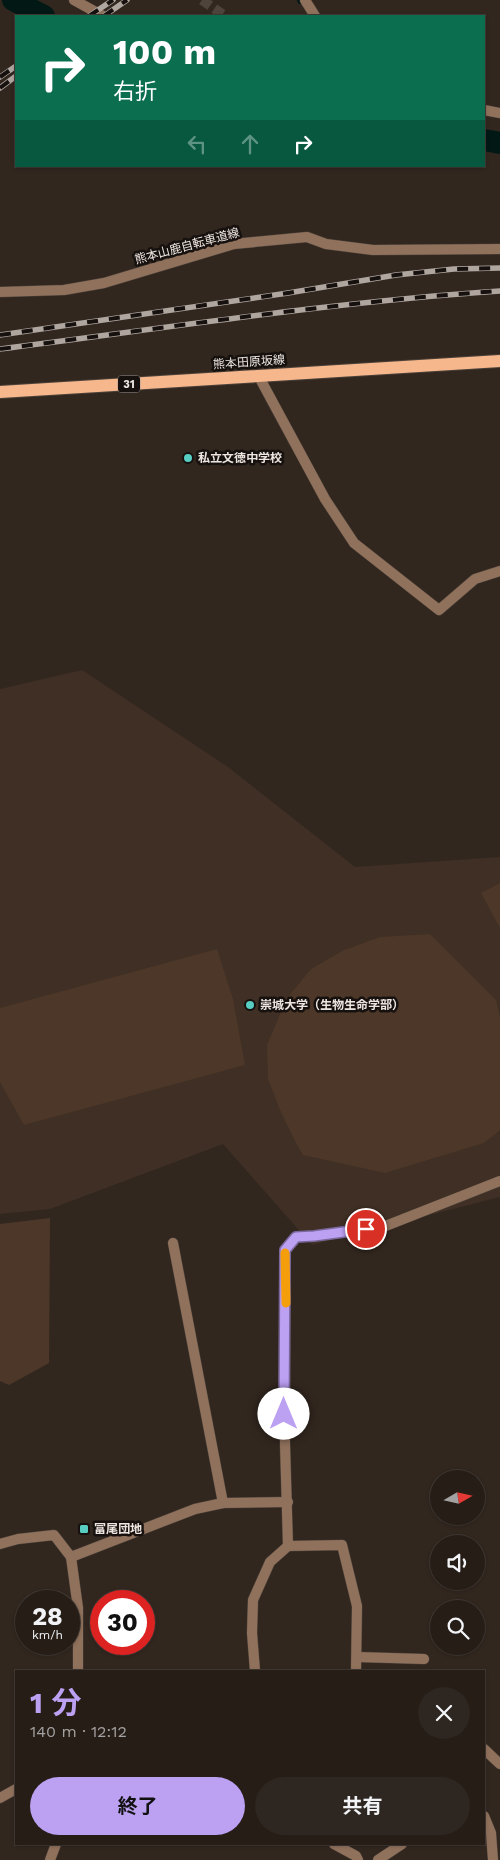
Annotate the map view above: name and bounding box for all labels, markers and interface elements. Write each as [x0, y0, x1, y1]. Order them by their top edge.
text: 100 m [113, 31, 216, 73]
icon: right [30, 35, 95, 100]
text: 右折 [113, 79, 157, 104]
icon: left [183, 130, 211, 158]
icon: ahead [236, 130, 264, 158]
icon: right [289, 130, 317, 158]
street label: 熊本山鹿自転車道線 [133, 225, 241, 267]
street label: 熊本田原坂線 [213, 353, 285, 371]
road number: 31 [118, 376, 140, 392]
place label: 私立文徳中学校 [198, 451, 282, 465]
marker: 私立文徳中学校 [182, 452, 194, 464]
place label: 崇城大学（生物生命学部） [260, 998, 404, 1012]
marker: 崇城大学（生物生命学部） [244, 999, 256, 1011]
pin [345, 1208, 387, 1250]
icon: arrive [352, 1215, 380, 1243]
position arrow [257, 1387, 309, 1439]
north arrow [430, 1470, 485, 1525]
map controls [430, 1470, 485, 1655]
place label: 富尾団地 [94, 1522, 142, 1536]
marker: 富尾団地 [78, 1523, 90, 1535]
button: sound [430, 1535, 485, 1590]
speed limit sign: 30 [90, 1590, 155, 1655]
button: search [430, 1600, 485, 1655]
text: 28 [32, 1602, 63, 1631]
text: km/h [32, 1628, 63, 1642]
text: 1 分 [30, 1685, 82, 1720]
button: close [418, 1687, 470, 1739]
text: 140 m · 12:12 [30, 1722, 127, 1741]
button: 終了 [30, 1777, 245, 1835]
button: 共有 [255, 1777, 470, 1835]

